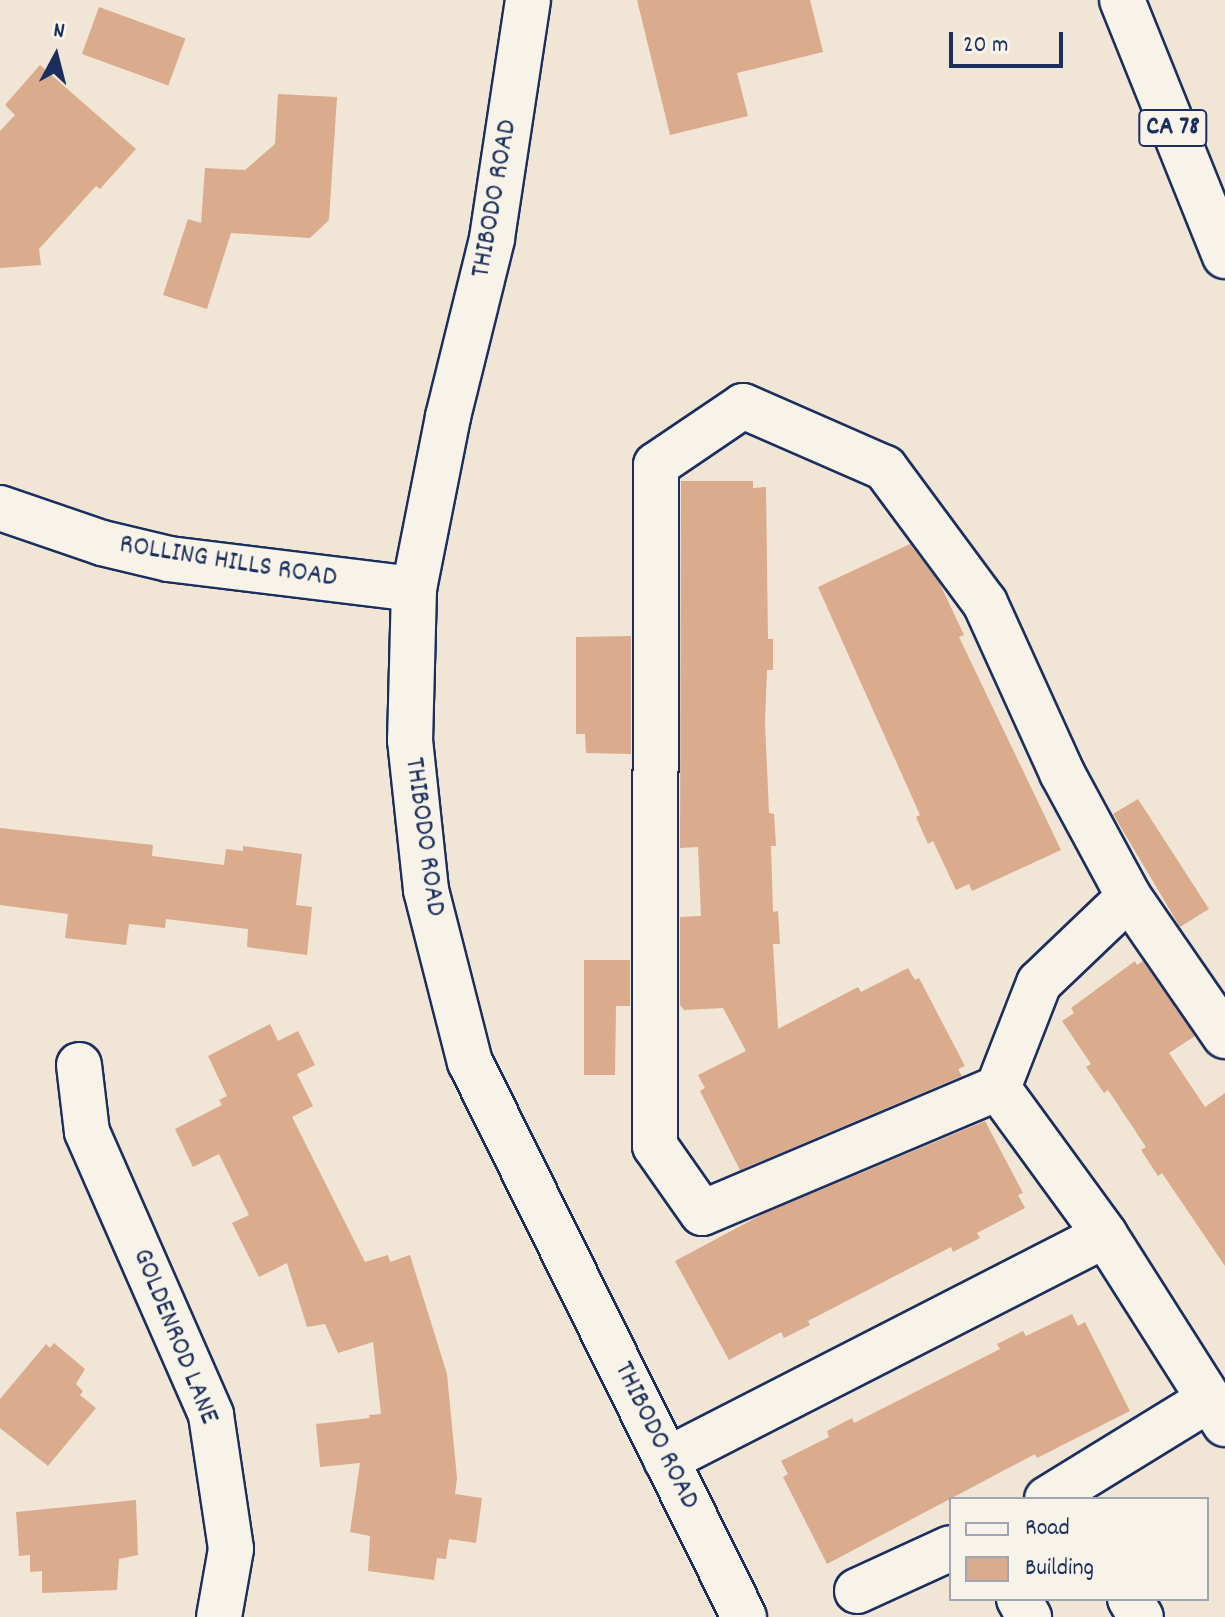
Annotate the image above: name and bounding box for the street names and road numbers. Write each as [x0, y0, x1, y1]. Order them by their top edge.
road number: CA 78 [1137, 106, 1209, 150]
street label: THIBODO ROAD [466, 117, 526, 281]
street label: ROLLING HILLS ROAD [117, 529, 339, 597]
street label: THIBODO ROAD [395, 755, 451, 919]
street label: GOLDENROD LANE [123, 1244, 225, 1430]
street label: THIBODO ROAD [605, 1357, 705, 1515]

